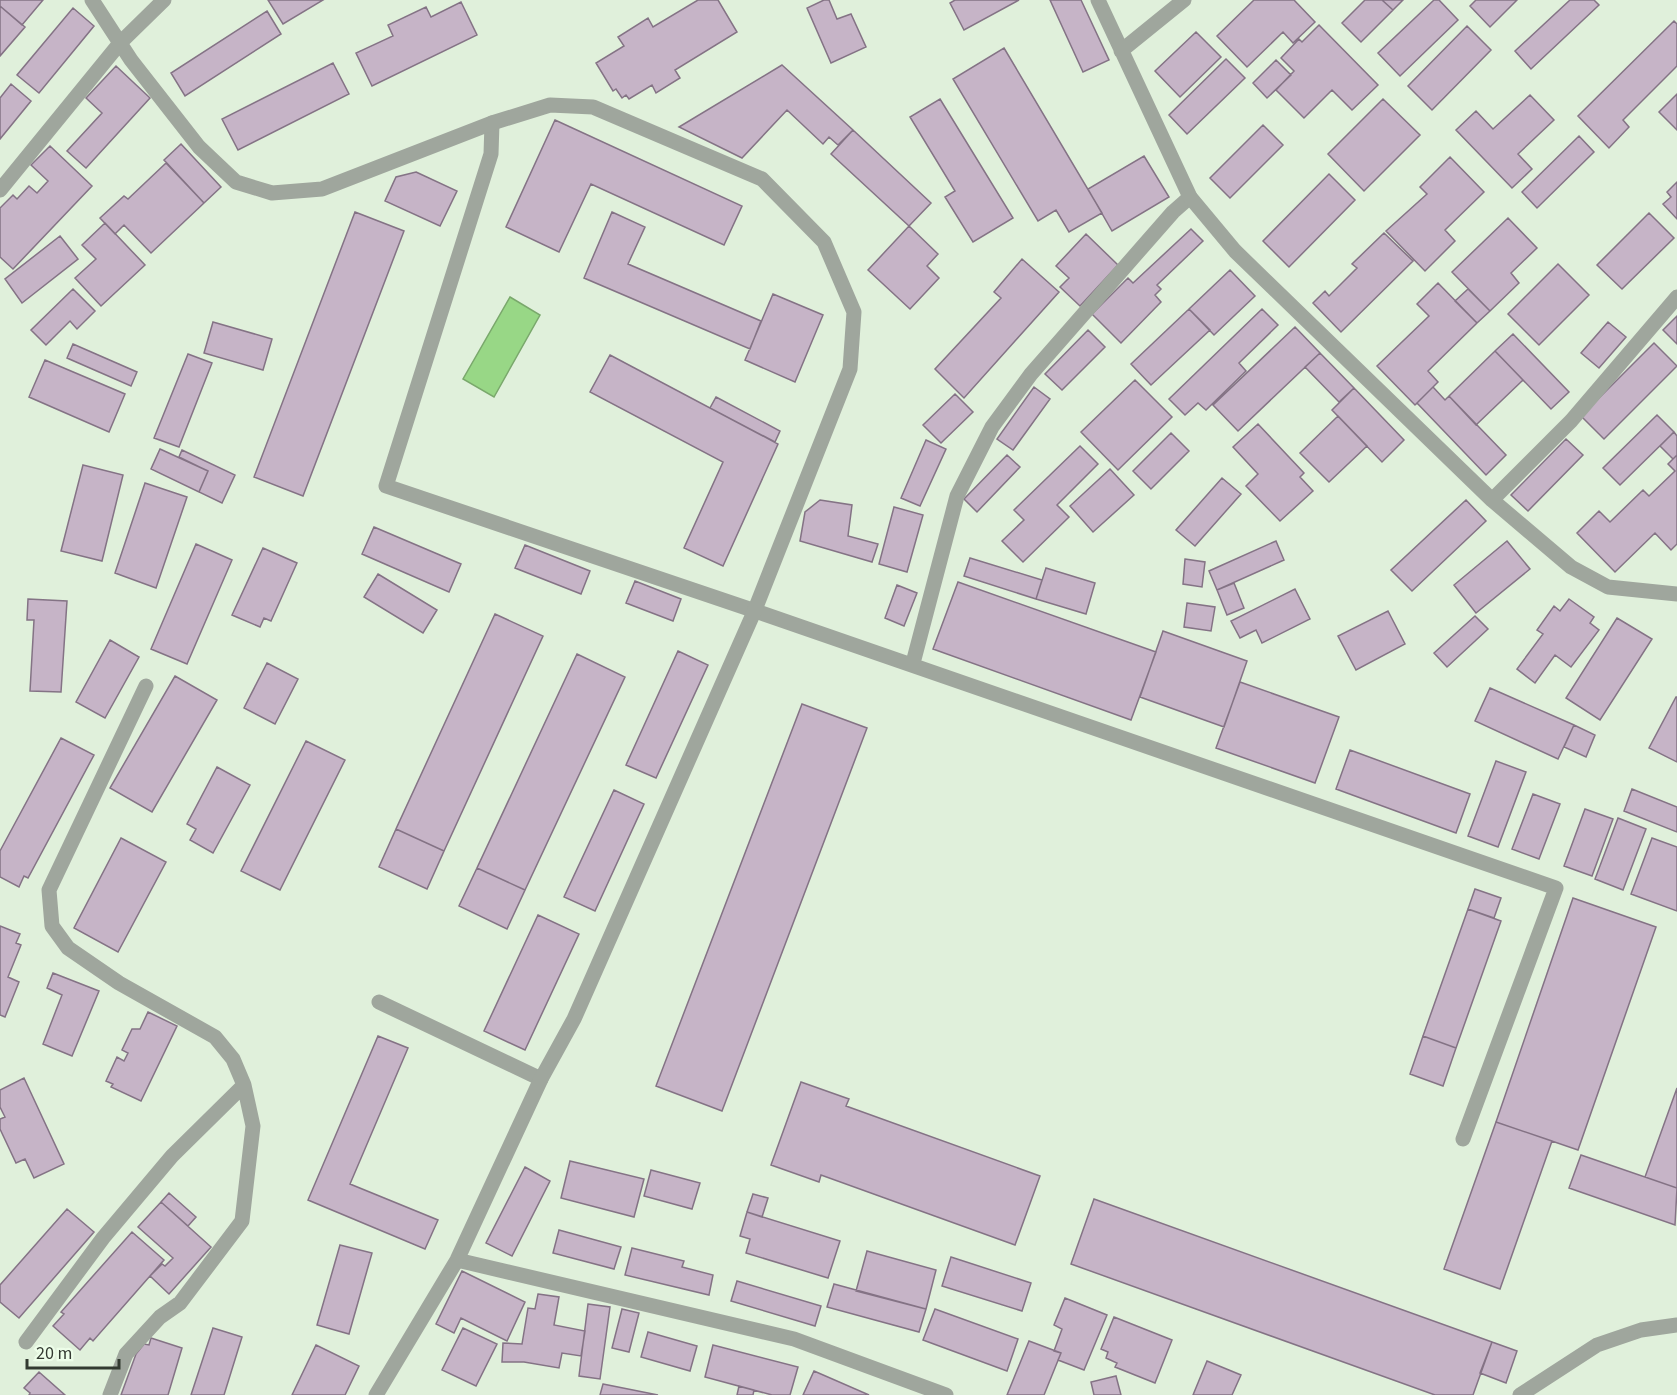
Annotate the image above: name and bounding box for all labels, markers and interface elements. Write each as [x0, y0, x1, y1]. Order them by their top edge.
scale bar [27, 1332, 118, 1370]
text: 20 m [36, 1341, 72, 1366]

